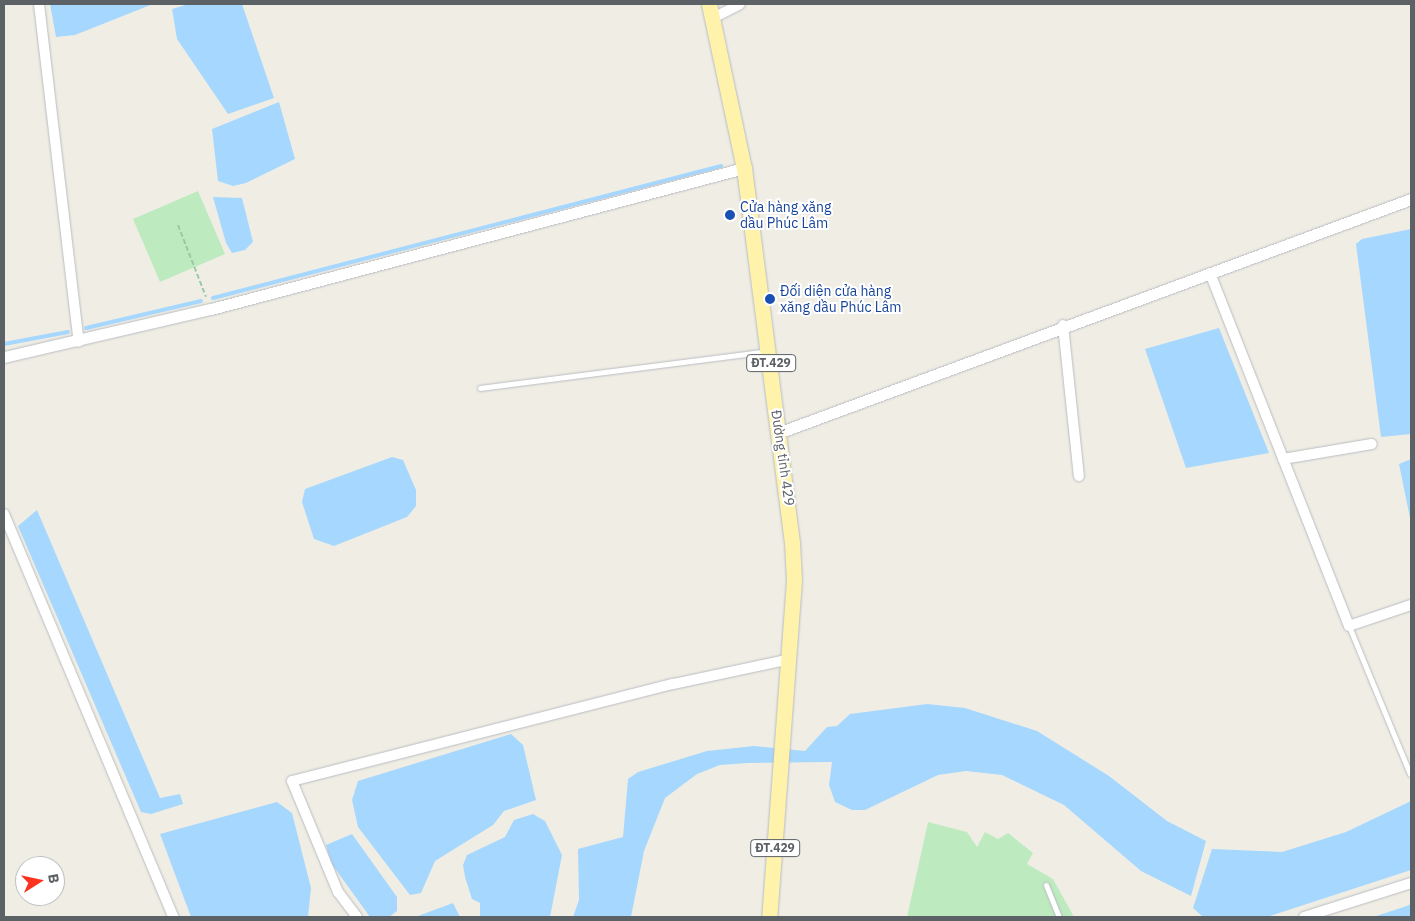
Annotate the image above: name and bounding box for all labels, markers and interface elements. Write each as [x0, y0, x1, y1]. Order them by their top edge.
place label: Cửa hàng xăng dầu Phúc Lâm [740, 199, 831, 232]
marker: Cửa hàng xăng dầu Phúc Lâm [724, 209, 736, 221]
place label: Đối diện cửa hàng xăng dầu Phúc Lâm [780, 283, 902, 316]
marker: Đối diện cửa hàng xăng dầu Phúc Lâm [764, 293, 776, 305]
road number: ĐT.429 [746, 353, 796, 372]
street label: Đường tỉnh 429 [768, 409, 798, 507]
road number: ĐT.429 [750, 838, 800, 858]
north arrow [15, 856, 65, 906]
text: B [44, 872, 63, 885]

